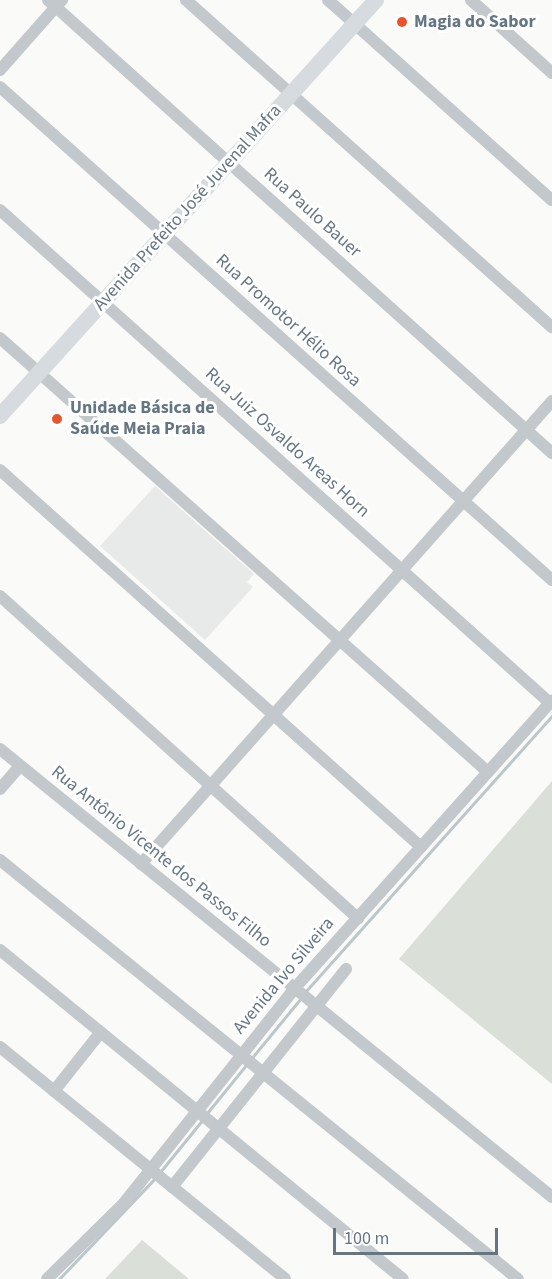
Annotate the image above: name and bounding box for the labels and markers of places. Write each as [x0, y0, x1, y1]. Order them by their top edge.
place label: Magia do Sabor [414, 11, 536, 33]
marker: Magia do Sabor [395, 15, 409, 29]
place label: Unidade Básica de Saúde Meia Praia [70, 398, 215, 440]
marker: Unidade Básica de Saúde Meia Praia [48, 410, 66, 428]

